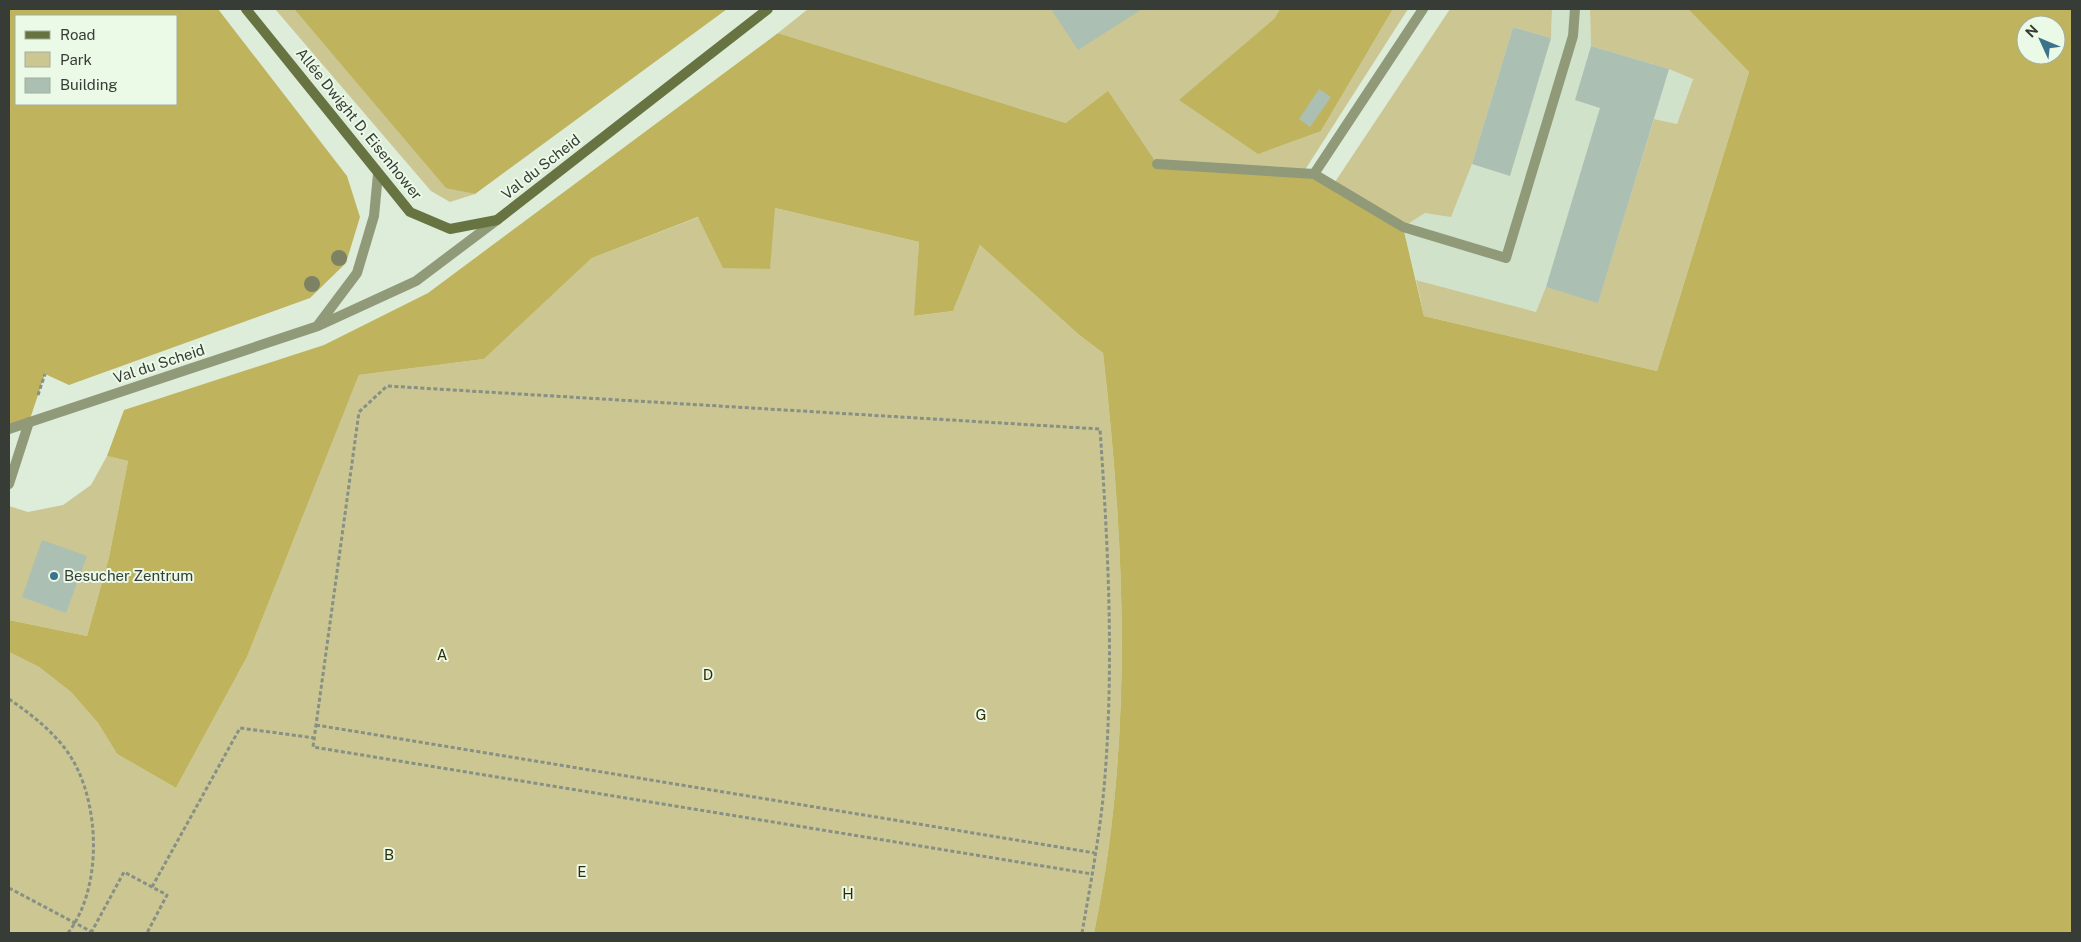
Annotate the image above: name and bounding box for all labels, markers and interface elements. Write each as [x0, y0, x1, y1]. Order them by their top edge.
legend [15, 15, 178, 105]
north arrow [2016, 15, 2066, 65]
text: N [2022, 21, 2041, 40]
text: Road [60, 26, 96, 43]
street label: Allée Dwight D. Eisenhower [293, 44, 426, 203]
text: Park [60, 51, 92, 68]
text: Building [60, 76, 118, 93]
street label: Val du Scheid [498, 131, 583, 203]
street label: Val du Scheid [111, 341, 207, 386]
place label: Besucher Zentrum [64, 567, 193, 584]
marker: Besucher Zentrum [48, 570, 60, 582]
park label: A [437, 646, 448, 663]
park label: D [703, 666, 713, 683]
park label: G [976, 706, 987, 723]
park label: B [384, 846, 394, 863]
park label: E [577, 863, 587, 880]
park label: H [842, 885, 854, 902]

